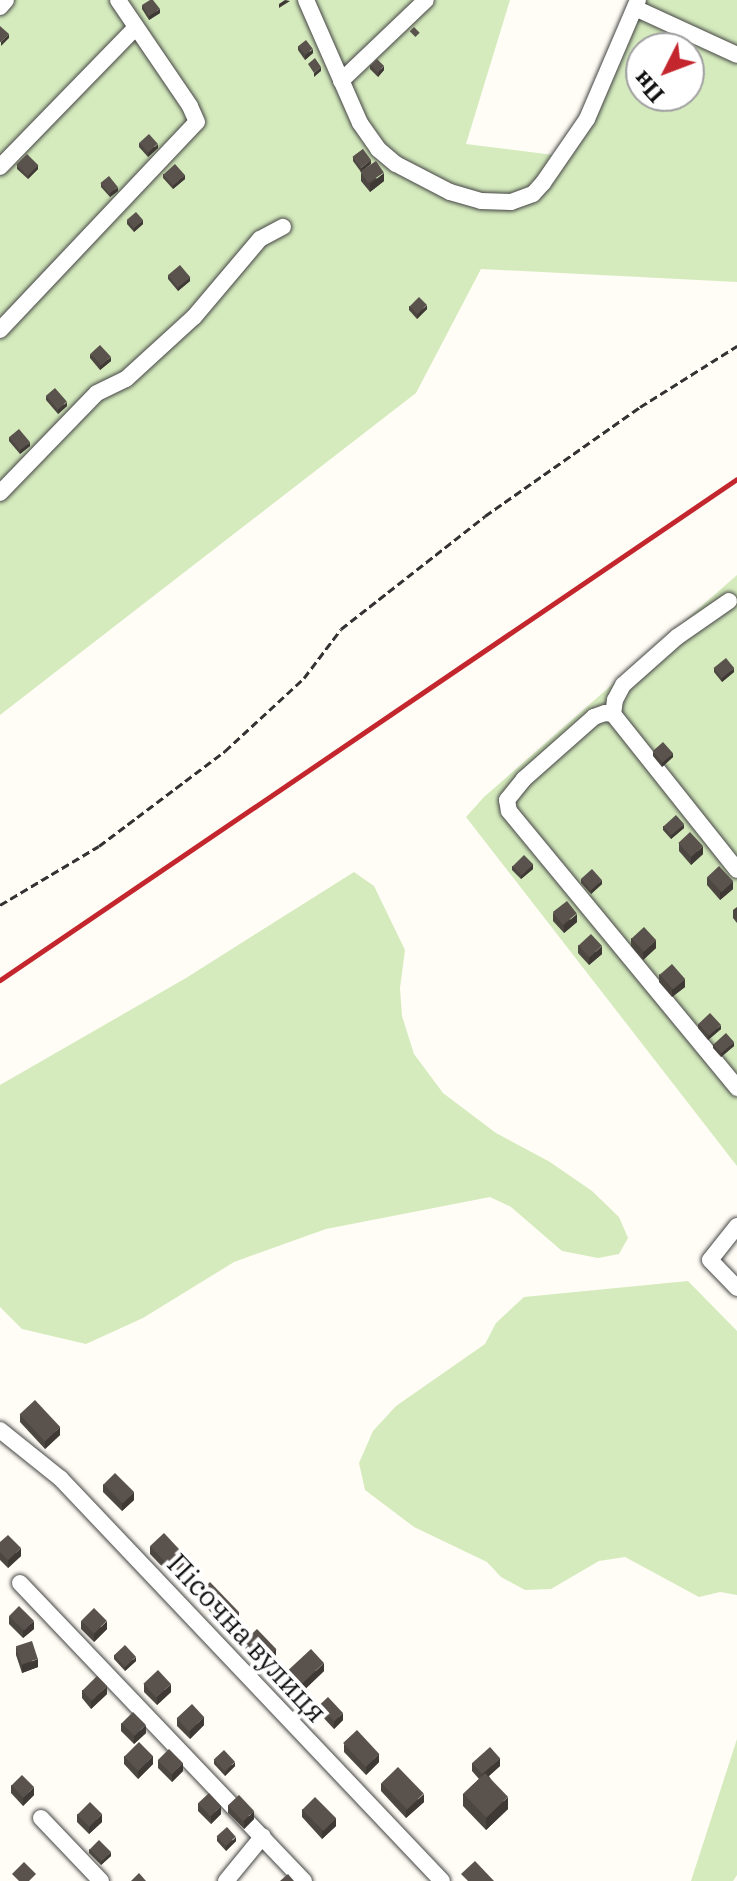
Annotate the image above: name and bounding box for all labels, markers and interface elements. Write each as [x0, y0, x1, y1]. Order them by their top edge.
north arrow [625, 32, 705, 112]
text: Пн [627, 65, 670, 109]
street label: Пісочна вулиця [160, 1547, 334, 1729]

